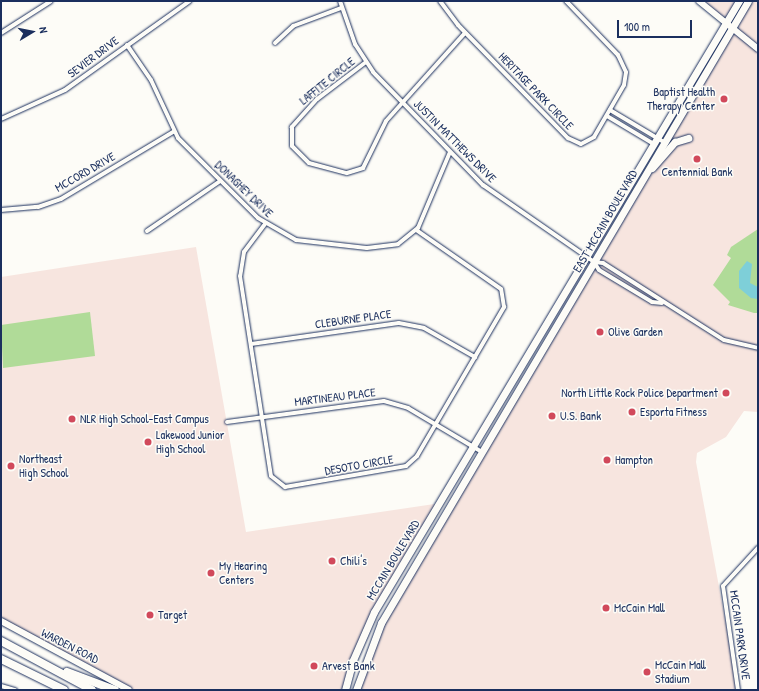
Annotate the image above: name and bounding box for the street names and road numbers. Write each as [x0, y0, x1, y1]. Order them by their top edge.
street label: SEVIER DRIVE [65, 33, 121, 81]
street label: HERITAGE PARK CIRCLE [495, 49, 577, 133]
street label: LAFFITE CIRCLE [296, 54, 358, 108]
street label: JUSTIN MATTHEWS DRIVE [411, 97, 499, 185]
street label: MCCORD DRIVE [52, 149, 118, 195]
street label: DONAGHEY DRIVE [212, 158, 276, 220]
street label: EAST MCCAIN BOULEVARD [570, 167, 640, 275]
street label: CLEBURNE PLACE [314, 307, 392, 331]
street label: MARTINEAU PLACE [294, 385, 376, 409]
street label: DESOTO CIRCLE [324, 452, 394, 478]
street label: MCCAIN BOULEVARD [363, 517, 423, 603]
street label: MCCAIN PARK DRIVE [727, 589, 753, 681]
street label: WARDEN ROAD [39, 625, 101, 667]

